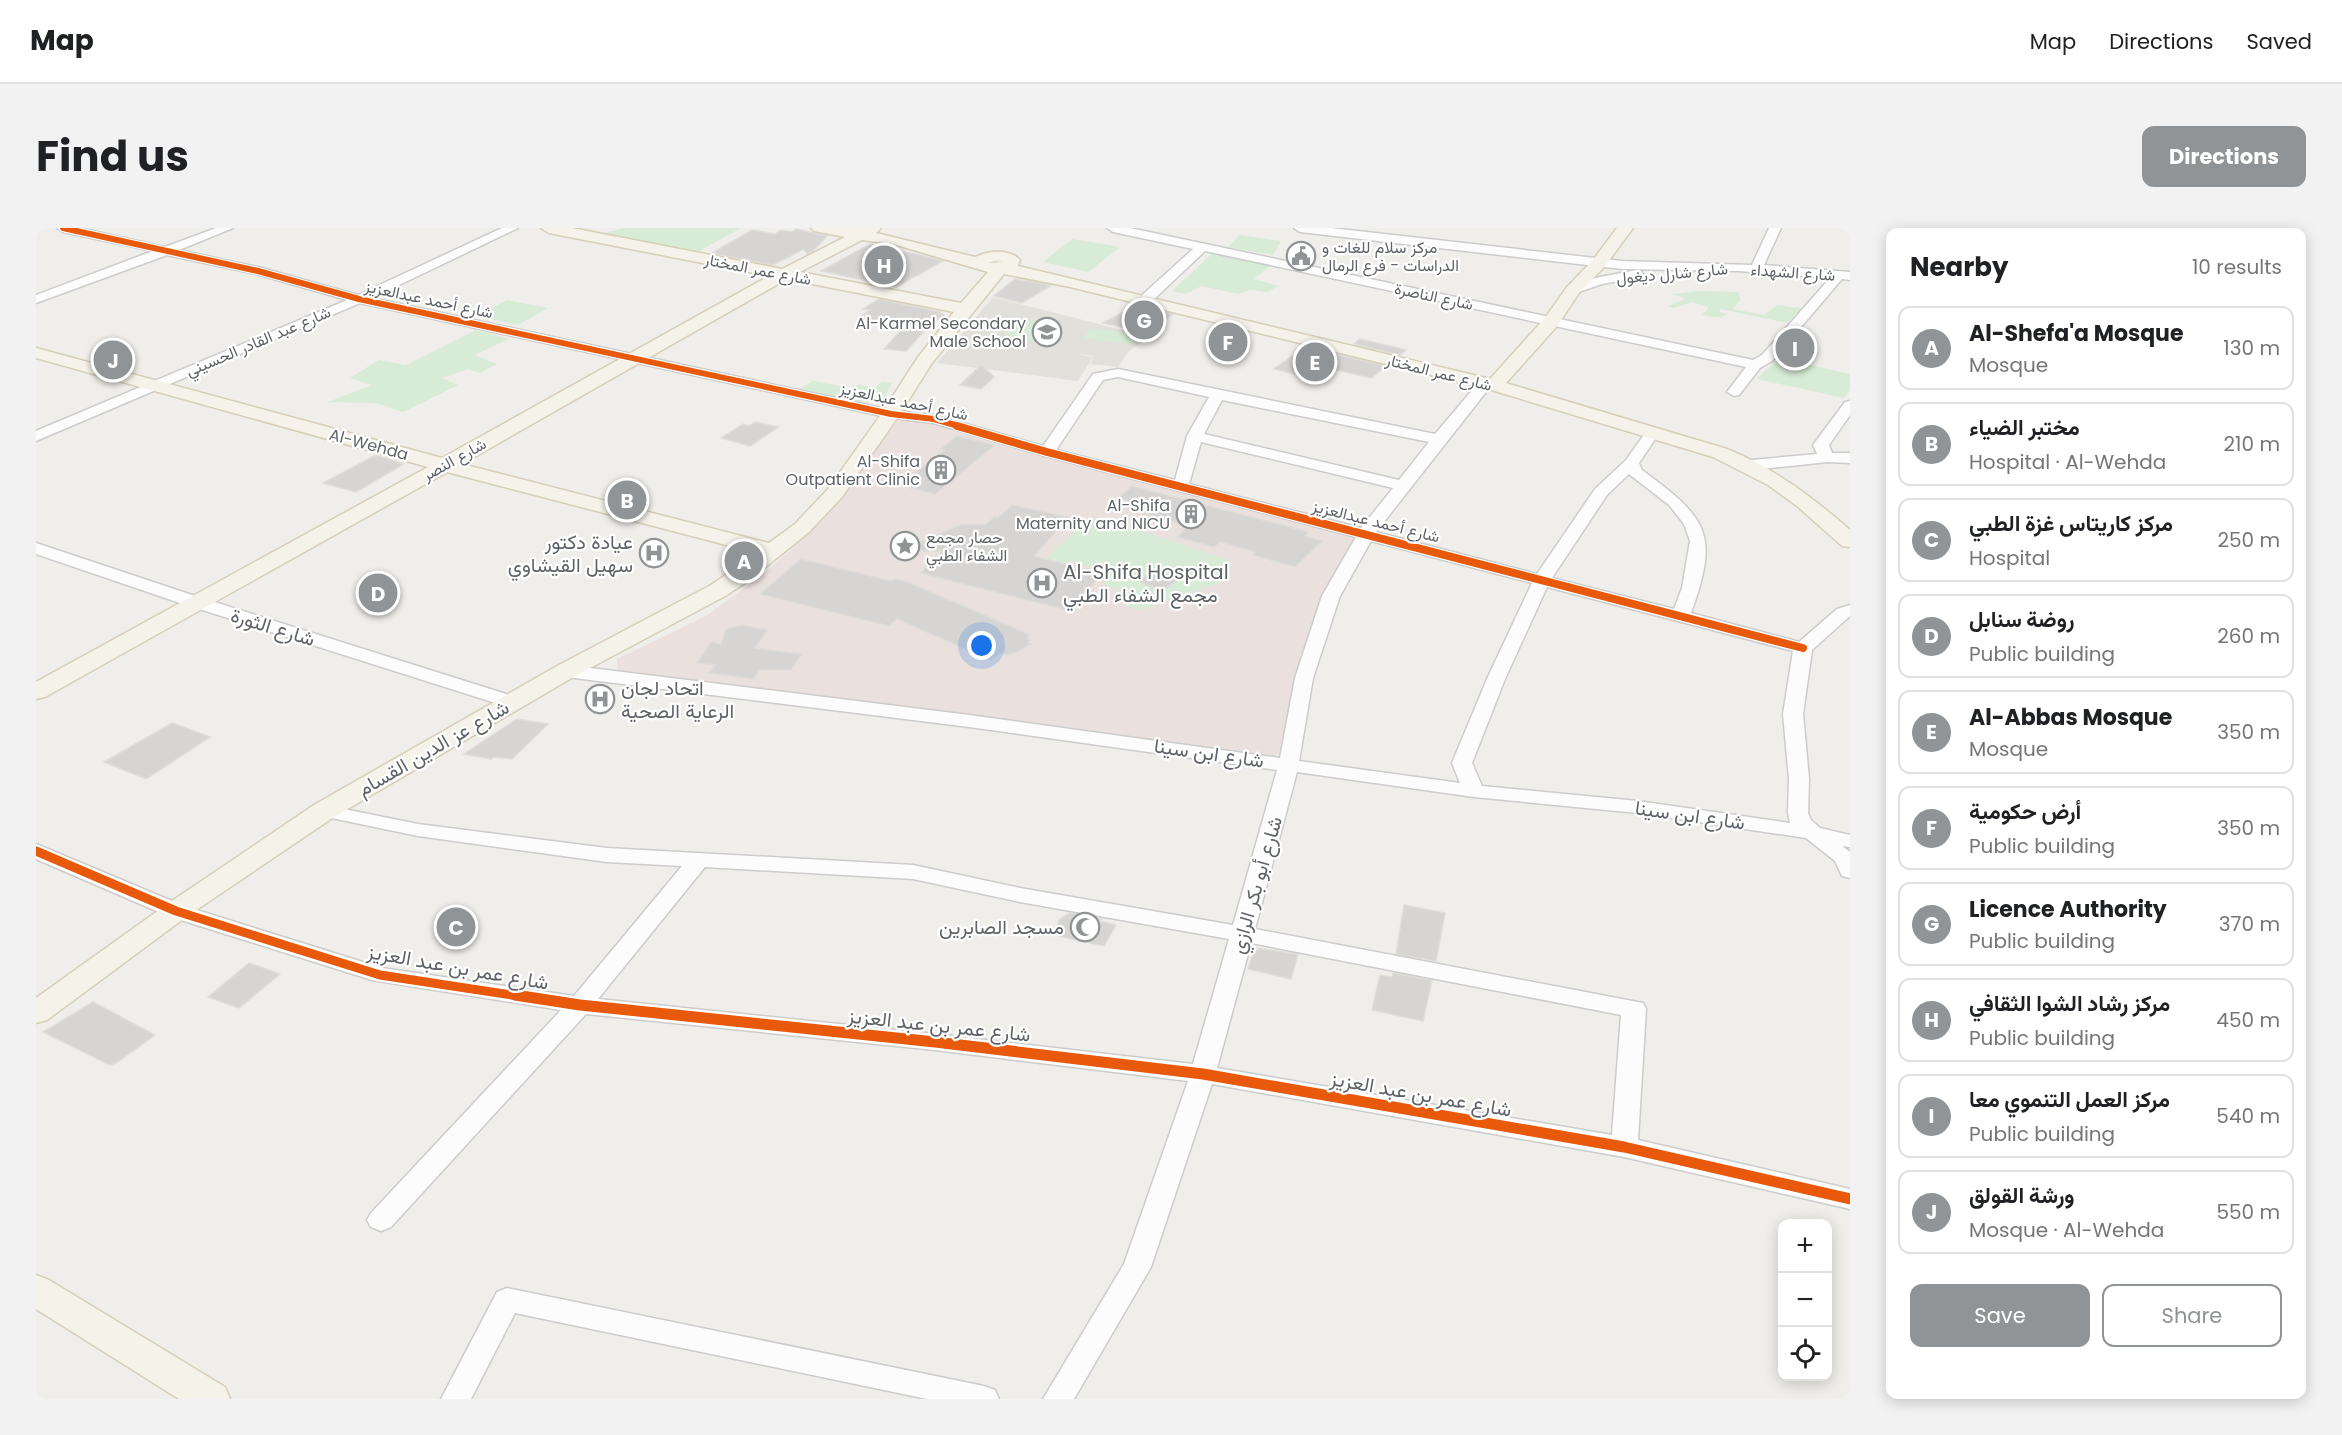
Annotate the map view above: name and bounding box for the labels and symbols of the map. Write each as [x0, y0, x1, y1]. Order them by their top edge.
place label: مركز سلام للغات و الدراسات - فرع الرمال [1322, 236, 1459, 277]
public building icon: مركز سلام للغات و الدراسات - فرع الرمال [1285, 240, 1317, 272]
pin: H [864, 243, 904, 288]
street label: شارع عمر المختار [701, 248, 813, 291]
street label: شارع شارل ديغول [1615, 257, 1729, 290]
street label: شارع الشهداء [1750, 258, 1836, 287]
street label: شارع أحمد عبدالعزيز [362, 274, 495, 324]
street label: شارع الناصرة [1392, 277, 1475, 316]
pin: G [1124, 298, 1164, 343]
street label: شارع عبد القادر الحسيني [182, 301, 335, 384]
place label: Al-Karmel Secondary Male School [855, 312, 1026, 353]
school or university icon: Al-Karmel Secondary Male School [1031, 316, 1063, 348]
pin: F [1208, 320, 1248, 364]
pin: I [1776, 326, 1814, 370]
pin: J [94, 338, 133, 382]
pin: E [1296, 340, 1334, 384]
street label: شارع عمر المختار [1382, 348, 1494, 397]
street label: شارع أحمد عبدالعزيز [837, 376, 970, 426]
street label: Al-Wehda [327, 423, 411, 466]
street label: شارع النصر [417, 432, 490, 487]
place label: Al-Shifa Outpatient Clinic [786, 450, 920, 491]
building icon: Al-Shifa Outpatient Clinic [925, 454, 957, 486]
pin: B [608, 478, 646, 522]
place label: Al-Shifa Maternity and NICU [1016, 494, 1170, 535]
street label: شارع أحمد عبدالعزيز [1309, 494, 1442, 548]
building icon: Al-Shifa Maternity and NICU [1175, 498, 1207, 530]
place label: حصار مجمع الشفاء الطبي [926, 526, 1007, 569]
place label: عيادة دكتور سهيل القيشاوي [508, 528, 633, 582]
place icon: حصار مجمع الشفاء الطبي [889, 530, 921, 562]
hospital icon: عيادة دكتور سهيل القيشاوي [638, 537, 670, 569]
pin: A [724, 538, 764, 584]
place label: Al-Shifa Hospital مجمع الشفاء الطبي [1063, 558, 1229, 612]
hospital icon: Al-Shifa Hospital مجمع الشفاء الطبي [1026, 567, 1058, 599]
pin: D [358, 570, 398, 616]
street label: شارع الثورة [227, 601, 319, 653]
your location [967, 631, 996, 660]
place label: اتحاد لجان الرعاية الصحية [621, 674, 734, 725]
hospital icon: اتحاد لجان الرعاية الصحية [584, 683, 616, 715]
street label: شارع عز الدين القسام [352, 693, 514, 803]
street label: شارع ابن سينا [1152, 731, 1266, 775]
street label: شارع ابن سينا [1633, 793, 1747, 837]
street label: شارع أبو بكر الرازي [1223, 813, 1292, 958]
pin: C [436, 904, 476, 950]
mosque icon: مسجد الصابرين [1069, 911, 1101, 943]
place label: مسجد الصابرين [939, 913, 1064, 941]
street label: شارع عمر بن عبد العزيز [364, 937, 551, 997]
street label: شارع عمر بن عبد العزيز [845, 1001, 1032, 1049]
street label: شارع عمر بن عبد العزيز [1327, 1064, 1514, 1124]

